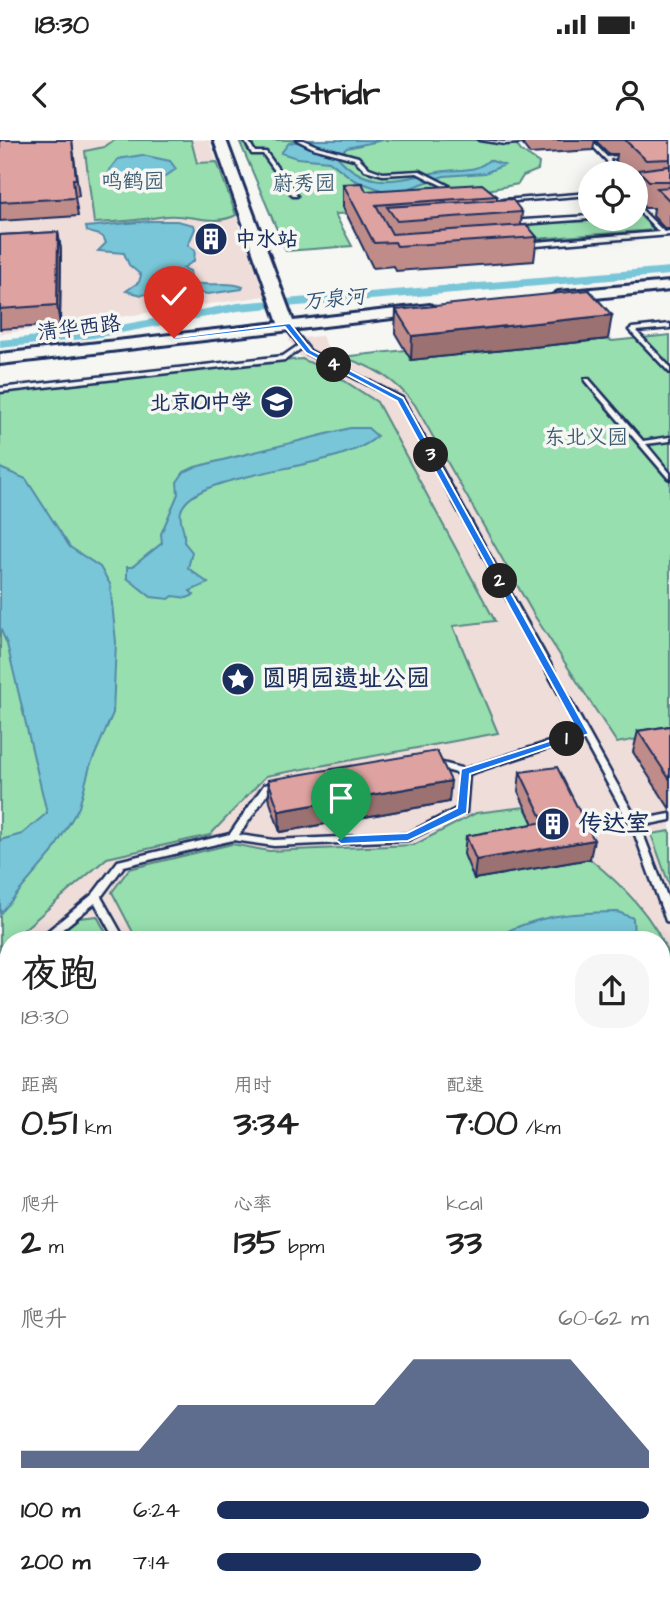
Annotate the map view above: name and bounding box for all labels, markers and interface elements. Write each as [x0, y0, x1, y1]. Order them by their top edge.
text: 18:30 [35, 7, 89, 43]
text: Stridr [290, 72, 380, 117]
icon: back [21, 76, 59, 114]
icon: person [611, 76, 649, 114]
map controls [578, 161, 648, 231]
button: locate [578, 161, 648, 231]
park label: 鸣鹤园 [102, 167, 165, 196]
park label: 蔚秀园 [273, 169, 336, 198]
building icon: 中水站 [192, 220, 230, 258]
place label: 中水站 [235, 225, 298, 254]
pin [144, 266, 204, 338]
icon: check [155, 277, 193, 315]
water label: 万泉河 [301, 282, 370, 316]
street label: 清华西路 [36, 308, 122, 348]
pin: 4 [316, 348, 352, 383]
text: 4 [327, 351, 340, 378]
school or university icon: 北京101中学 [258, 383, 296, 421]
place label: 北京101中学 [149, 388, 252, 417]
park label: 东北义园 [544, 423, 628, 452]
pin: 3 [414, 438, 448, 472]
text: 3 [426, 441, 435, 468]
pin: 2 [482, 564, 518, 598]
text: 2 [494, 567, 505, 594]
place icon: 圆明园遗址公园 [219, 660, 257, 698]
place label: 圆明园遗址公园 [262, 662, 430, 696]
pin: 1 [550, 722, 584, 756]
text: 1 [565, 725, 568, 752]
pin [311, 768, 371, 840]
icon: arrive [322, 779, 360, 817]
building icon: 传达室 [534, 805, 572, 843]
place label: 传达室 [578, 807, 650, 841]
text: 夜跑 [21, 949, 97, 1001]
button: share [575, 954, 649, 1028]
text: 18:30 [21, 1001, 69, 1033]
text: 距离 [21, 1072, 59, 1099]
text: 用时 [234, 1072, 272, 1099]
text: 配速 [446, 1072, 484, 1099]
text: 0.51 [21, 1099, 77, 1148]
text: 3:34 [234, 1099, 299, 1148]
text: 7:00 [446, 1099, 518, 1148]
text: km [77, 1115, 111, 1142]
text: /km [518, 1115, 561, 1142]
text: 爬升 [21, 1191, 59, 1218]
text: 心率 [234, 1191, 272, 1218]
text: kcal [446, 1191, 483, 1218]
text: 2 [21, 1218, 41, 1267]
text: 135 [234, 1218, 281, 1267]
text: 33 [446, 1218, 482, 1267]
text: m [41, 1234, 63, 1261]
text: bpm [281, 1234, 324, 1261]
text: 60–62 m [558, 1302, 649, 1334]
text: 爬升 [21, 1303, 67, 1335]
text: 100 m [21, 1494, 80, 1526]
text: 6:24 [133, 1494, 180, 1526]
text: 200 m [21, 1546, 90, 1578]
text: 7:14 [133, 1546, 170, 1578]

